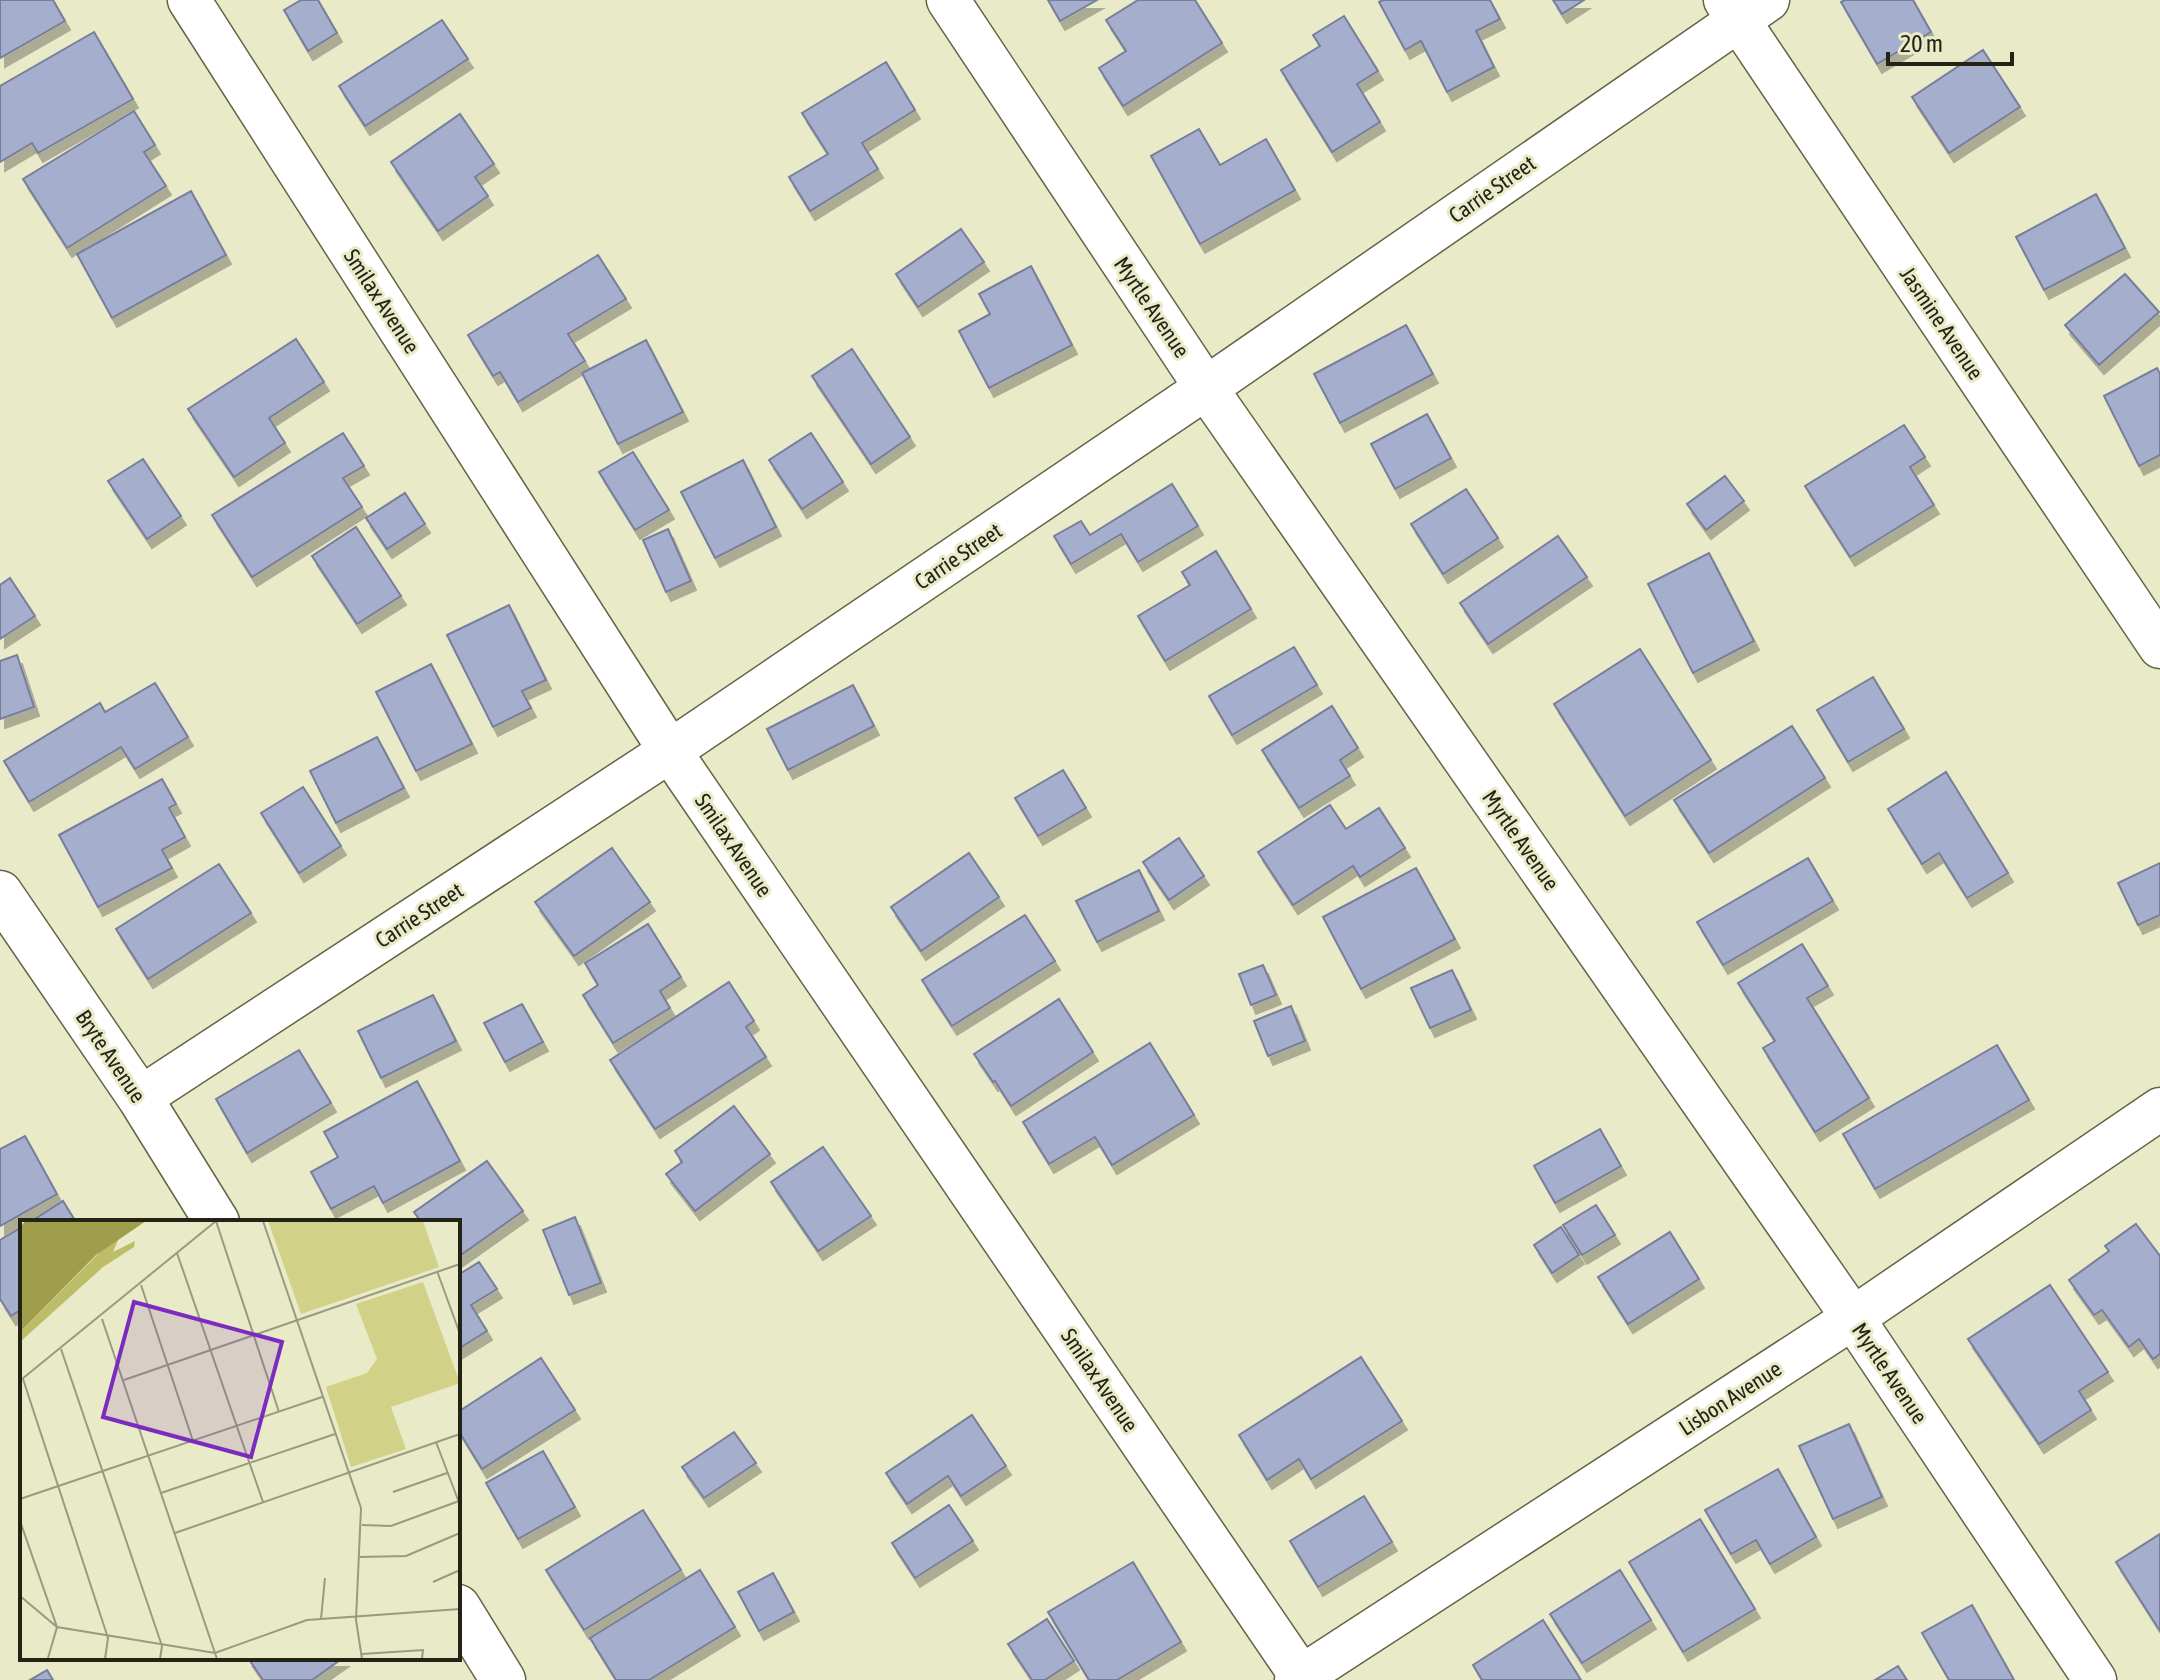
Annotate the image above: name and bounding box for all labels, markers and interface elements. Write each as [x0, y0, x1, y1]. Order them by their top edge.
scale bar [1888, 16, 2012, 66]
text: 20 m [1900, 30, 1943, 57]
street label: Carrie Street [1444, 150, 1540, 228]
street label: Smilax Avenue [339, 244, 425, 358]
street label: Myrtle Avenue [1109, 252, 1195, 362]
street label: Jasmine Avenue [1895, 262, 1989, 384]
street label: Carrie Street [910, 517, 1006, 595]
street label: Myrtle Avenue [1477, 785, 1565, 895]
street label: Smilax Avenue [690, 788, 778, 902]
street label: Carrie Street [370, 877, 468, 953]
street label: Bryte Avenue [71, 1005, 151, 1107]
inset map [20, 1220, 460, 1660]
street label: Myrtle Avenue [1847, 1318, 1933, 1428]
street label: Smilax Avenue [1056, 1323, 1144, 1437]
street label: Lisbon Avenue [1674, 1355, 1786, 1441]

